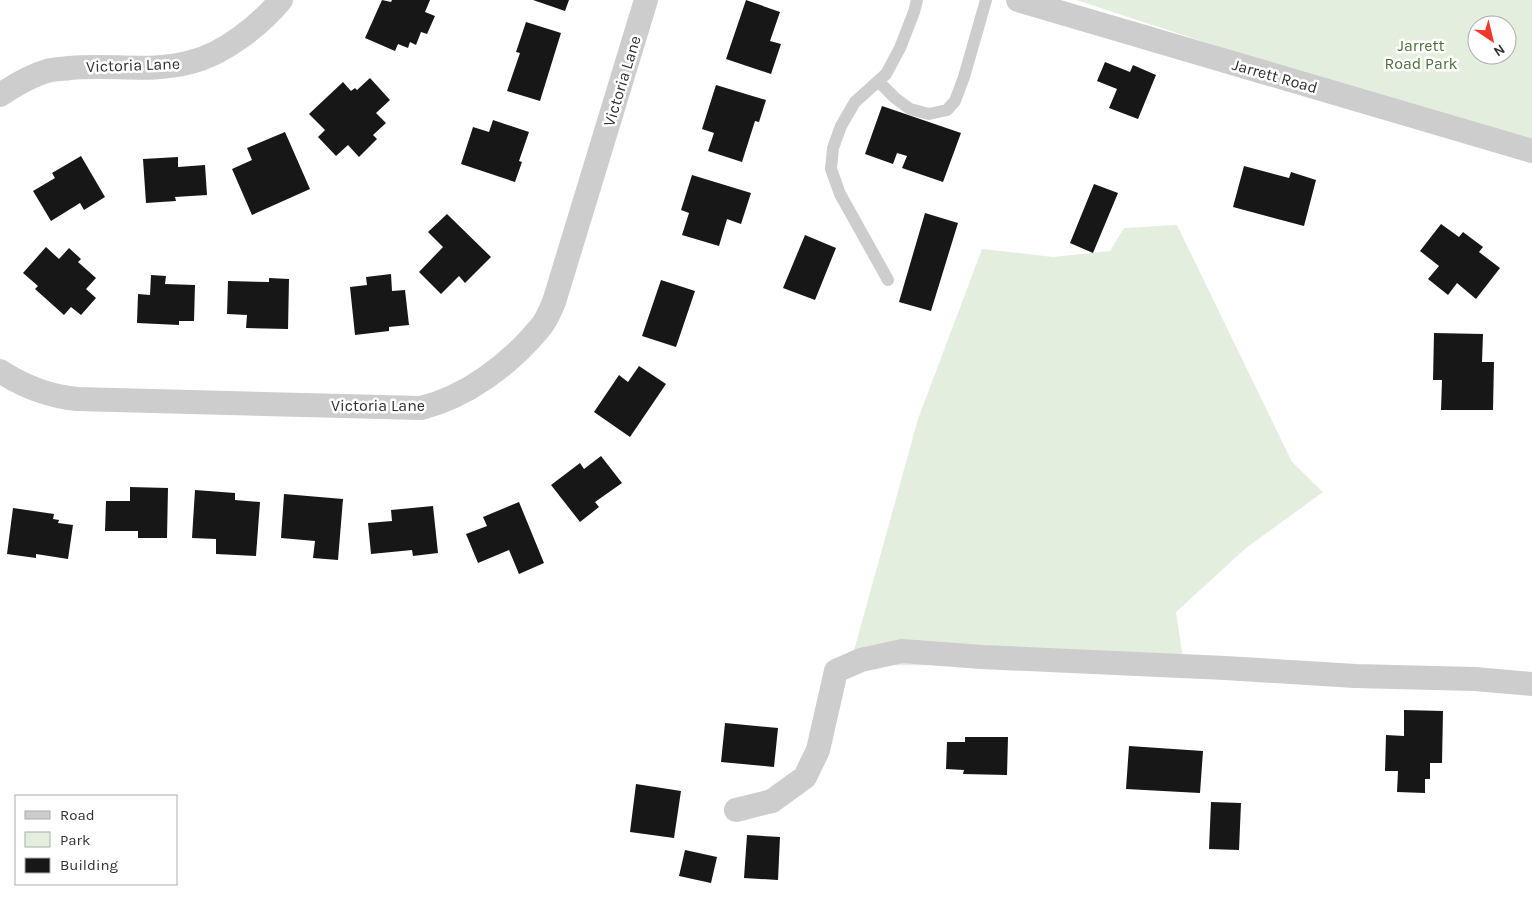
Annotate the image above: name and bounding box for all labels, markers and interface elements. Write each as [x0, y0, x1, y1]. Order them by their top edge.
north arrow [1467, 15, 1517, 65]
street label: Victoria Lane [599, 33, 645, 129]
park label: Jarrett Road Park [1384, 36, 1458, 73]
text: N [1490, 40, 1508, 60]
street label: Victoria Lane [86, 54, 180, 76]
street label: Jarrett Road [1230, 55, 1320, 97]
street label: Victoria Lane [331, 396, 425, 415]
legend [15, 795, 178, 885]
text: Road [60, 806, 95, 824]
text: Park [60, 831, 90, 849]
text: Building [60, 856, 118, 874]

